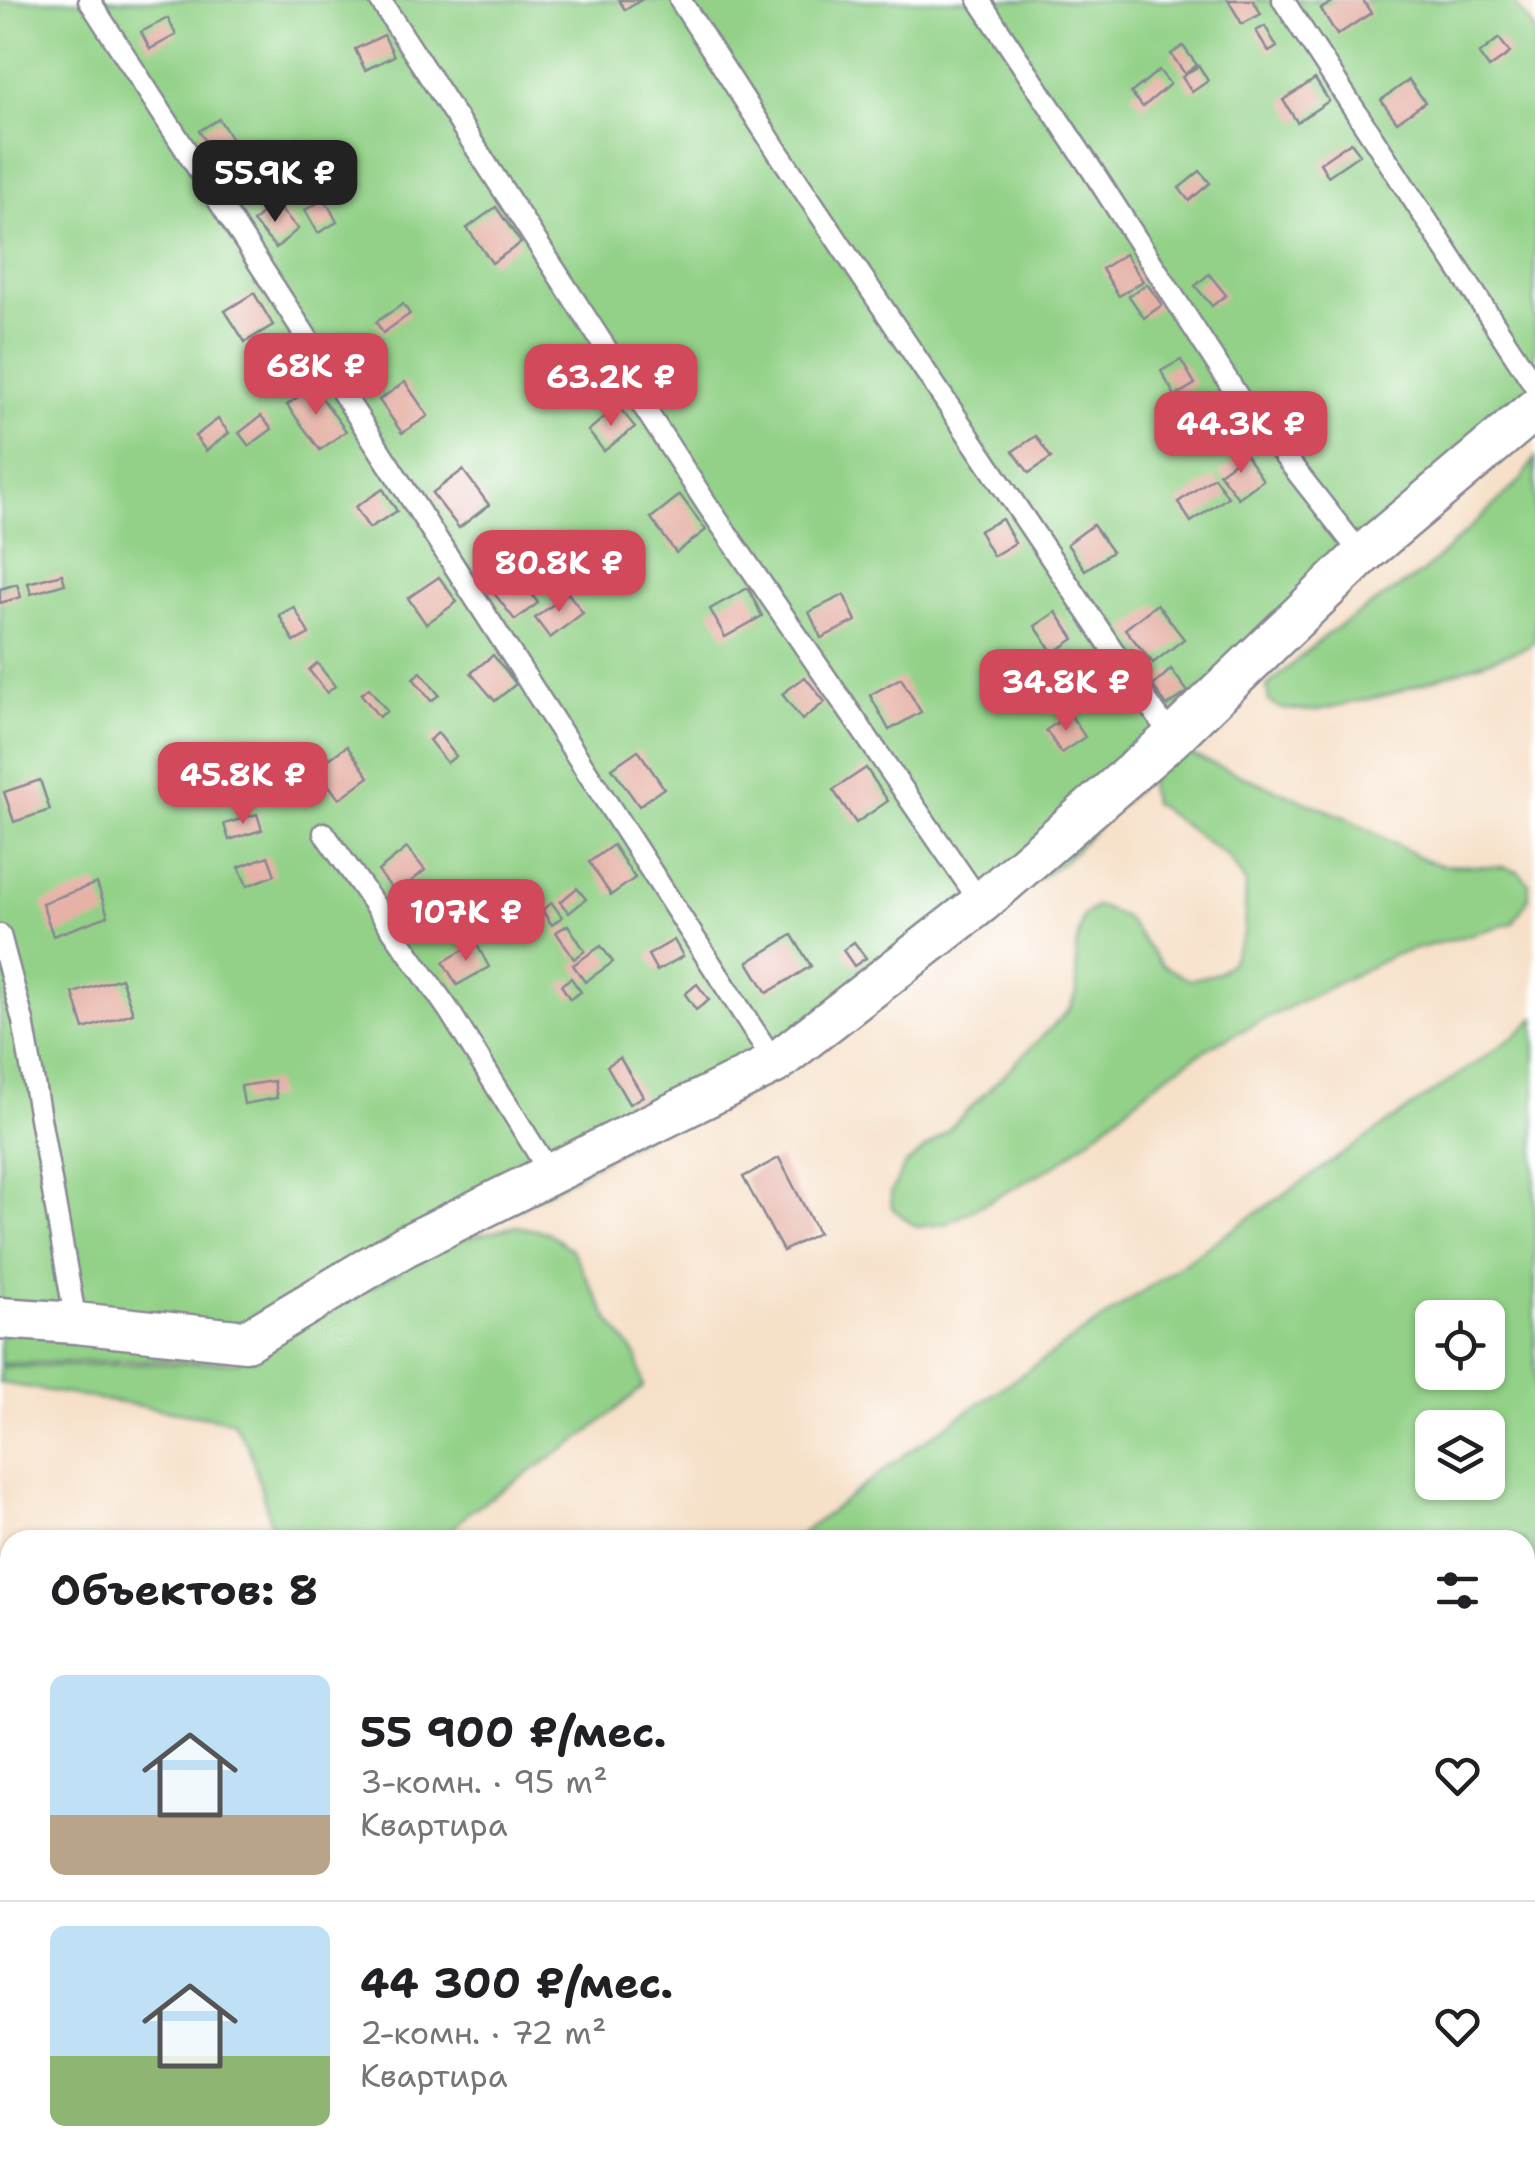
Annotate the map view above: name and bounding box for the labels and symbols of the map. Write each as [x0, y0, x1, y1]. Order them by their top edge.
pin: 55.9K ₽ [183, 140, 367, 225]
pin: 68K ₽ [246, 333, 386, 418]
pin: 63.2K ₽ [519, 344, 703, 429]
pin: 44.3K ₽ [1149, 391, 1333, 476]
pin: 80.8K ₽ [467, 530, 651, 615]
pin: 34.8K ₽ [974, 649, 1158, 734]
pin: 45.8K ₽ [151, 742, 335, 827]
pin: 107K ₽ [385, 879, 547, 964]

